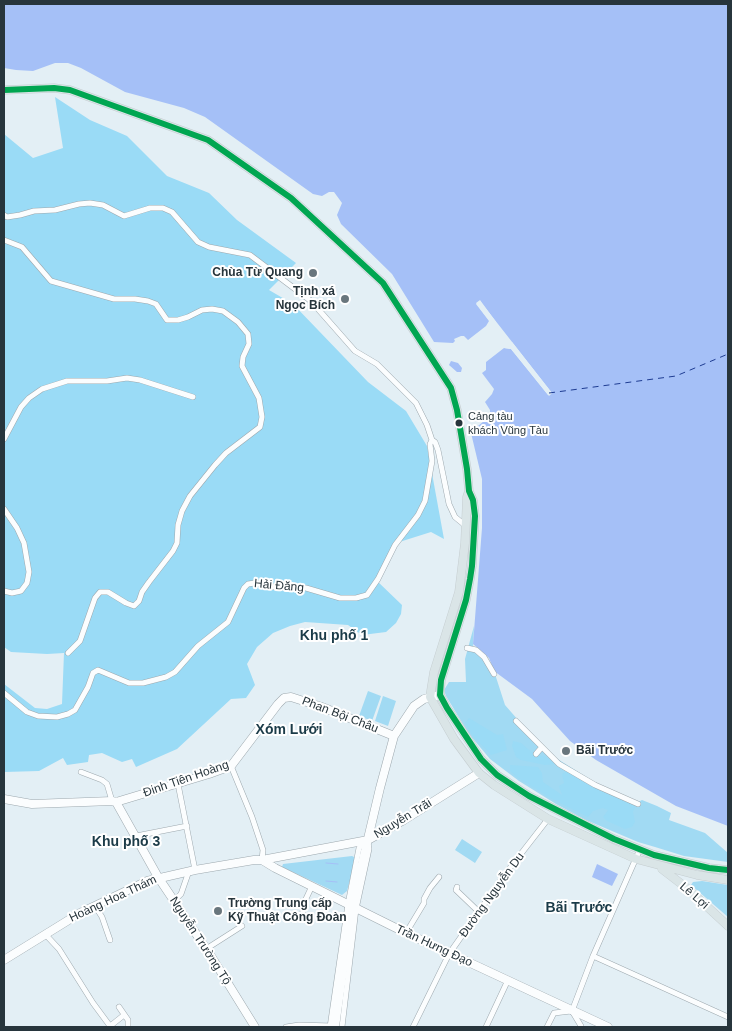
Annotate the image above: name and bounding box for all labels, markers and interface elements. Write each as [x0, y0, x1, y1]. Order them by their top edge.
place label: Chùa Từ Quang [212, 266, 303, 280]
marker: Chùa Từ Quang [307, 267, 319, 279]
place label: Tịnh xá Ngọc Bích [276, 285, 335, 313]
marker: Tịnh xá Ngọc Bích [339, 293, 351, 305]
place label: Cảng tàu khách Vũng Tàu [468, 410, 548, 436]
marker: Cảng tàu khách Vũng Tàu [454, 418, 464, 428]
street label: Hải Đăng [253, 577, 305, 595]
district label: Khu phố 1 [300, 628, 368, 644]
street label: Phan Bội Châu [300, 694, 380, 736]
district label: Xóm Lưới [256, 722, 322, 738]
place label: Bãi Trước [576, 744, 633, 758]
marker: Bãi Trước [560, 745, 572, 757]
street label: Đinh Tiên Hoàng [141, 758, 231, 800]
street label: Nguyễn Trãi [371, 796, 435, 842]
district label: Khu phố 3 [92, 834, 160, 850]
street label: Đường Nguyễn Du [456, 850, 528, 940]
street label: Hoàng Hoa Thám [67, 872, 159, 926]
street label: Lê Lợi [676, 879, 712, 913]
street label: Nguyễn Trường Tộ [166, 894, 234, 988]
place label: Trường Trung cấp Kỹ Thuật Công Đoàn [228, 897, 347, 925]
district label: Bãi Trước [546, 900, 612, 916]
marker: Trường Trung cấp Kỹ Thuật Công Đoàn [212, 905, 224, 917]
street label: Trần Hưng Đạo [393, 922, 475, 970]

